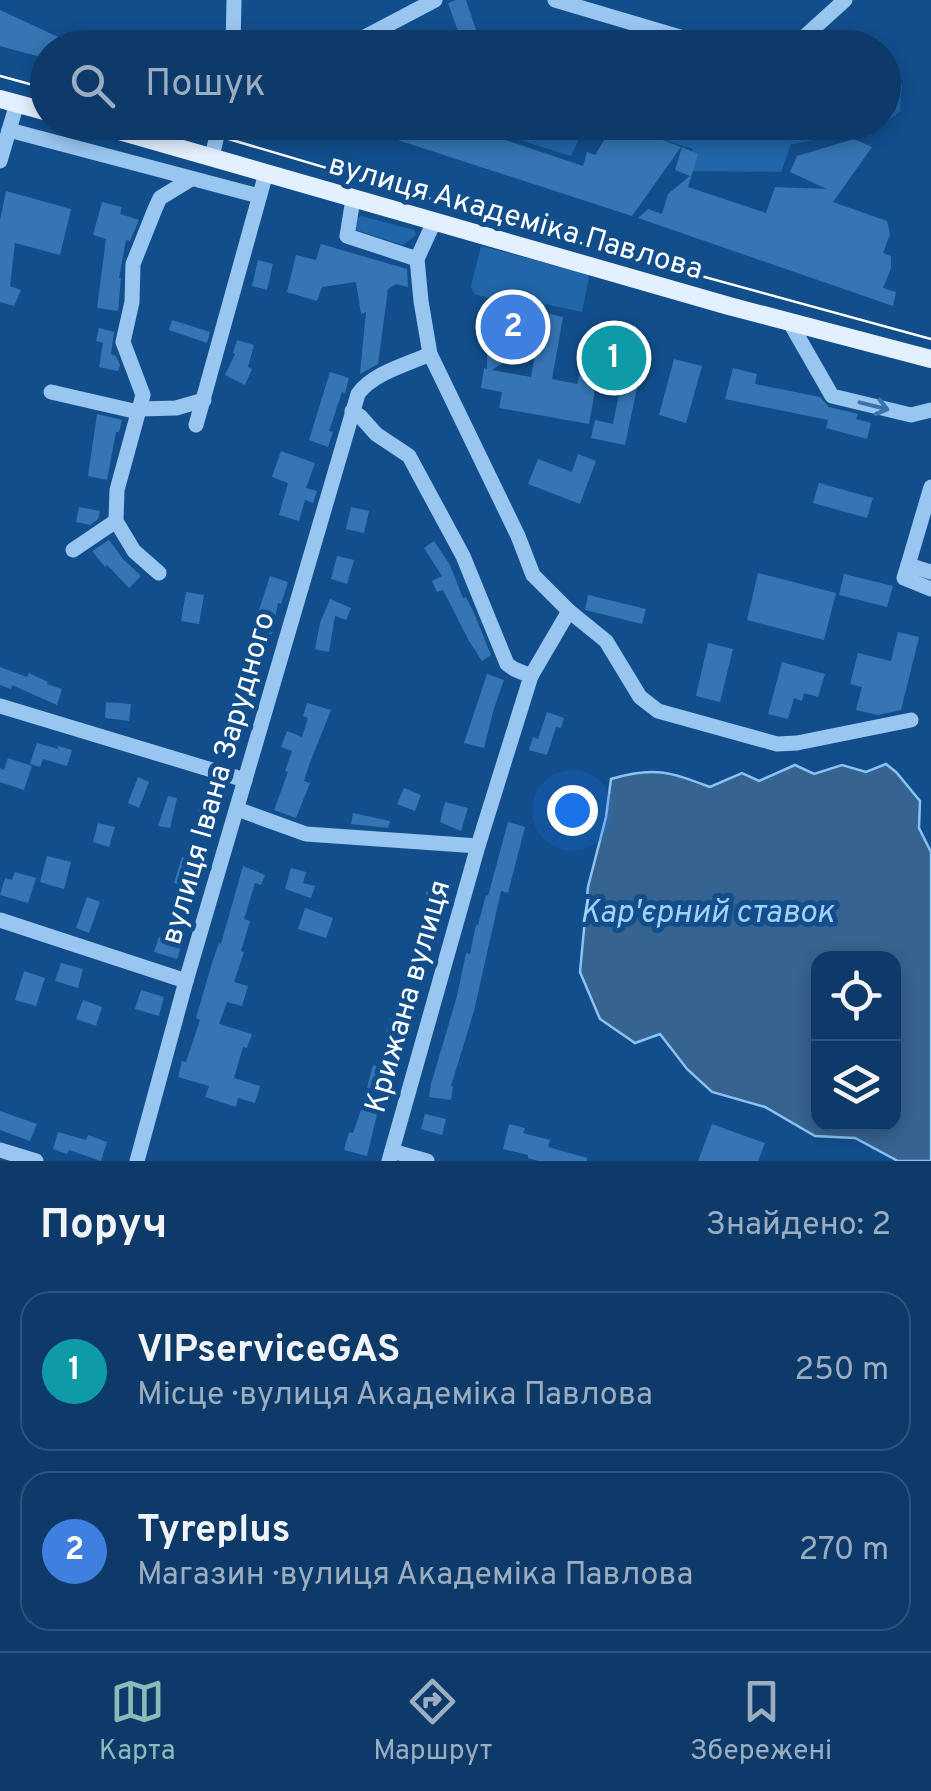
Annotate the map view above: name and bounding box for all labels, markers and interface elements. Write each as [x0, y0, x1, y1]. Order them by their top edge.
search box [30, 30, 901, 140]
icon: search [65, 58, 120, 113]
text: Пошук [145, 61, 266, 110]
street label: вулиця Академіка Павлова [324, 147, 707, 290]
pin: 2 [480, 290, 546, 364]
pin: 1 [582, 320, 646, 396]
one-way arrow [858, 398, 889, 417]
street label: вулиця Івана Зарудного [154, 608, 285, 949]
your location [547, 785, 598, 836]
street label: Крижана вулиця [359, 876, 460, 1117]
water label: Кар'єрний ставок [580, 894, 835, 934]
map controls [811, 951, 901, 1131]
button: locate [811, 951, 901, 1041]
button: layers [811, 1041, 901, 1131]
text: Поруч [40, 1200, 167, 1253]
text: Знайдено: 2 [706, 1206, 891, 1246]
text: VIPserviceGAS [137, 1327, 400, 1376]
text: 1 [68, 1351, 81, 1391]
text: 250 m [794, 1351, 889, 1391]
text: Місце · вулиця Академіка Павлова [137, 1376, 653, 1416]
text: Tyreplus [137, 1507, 290, 1556]
text: 2 [65, 1531, 84, 1571]
text: 270 m [799, 1531, 889, 1571]
text: Магазин · вулиця Академіка Павлова [137, 1556, 693, 1596]
tab: Карта [99, 1674, 176, 1770]
tab: Маршрут [373, 1674, 492, 1770]
tab: Збережені [690, 1674, 832, 1770]

